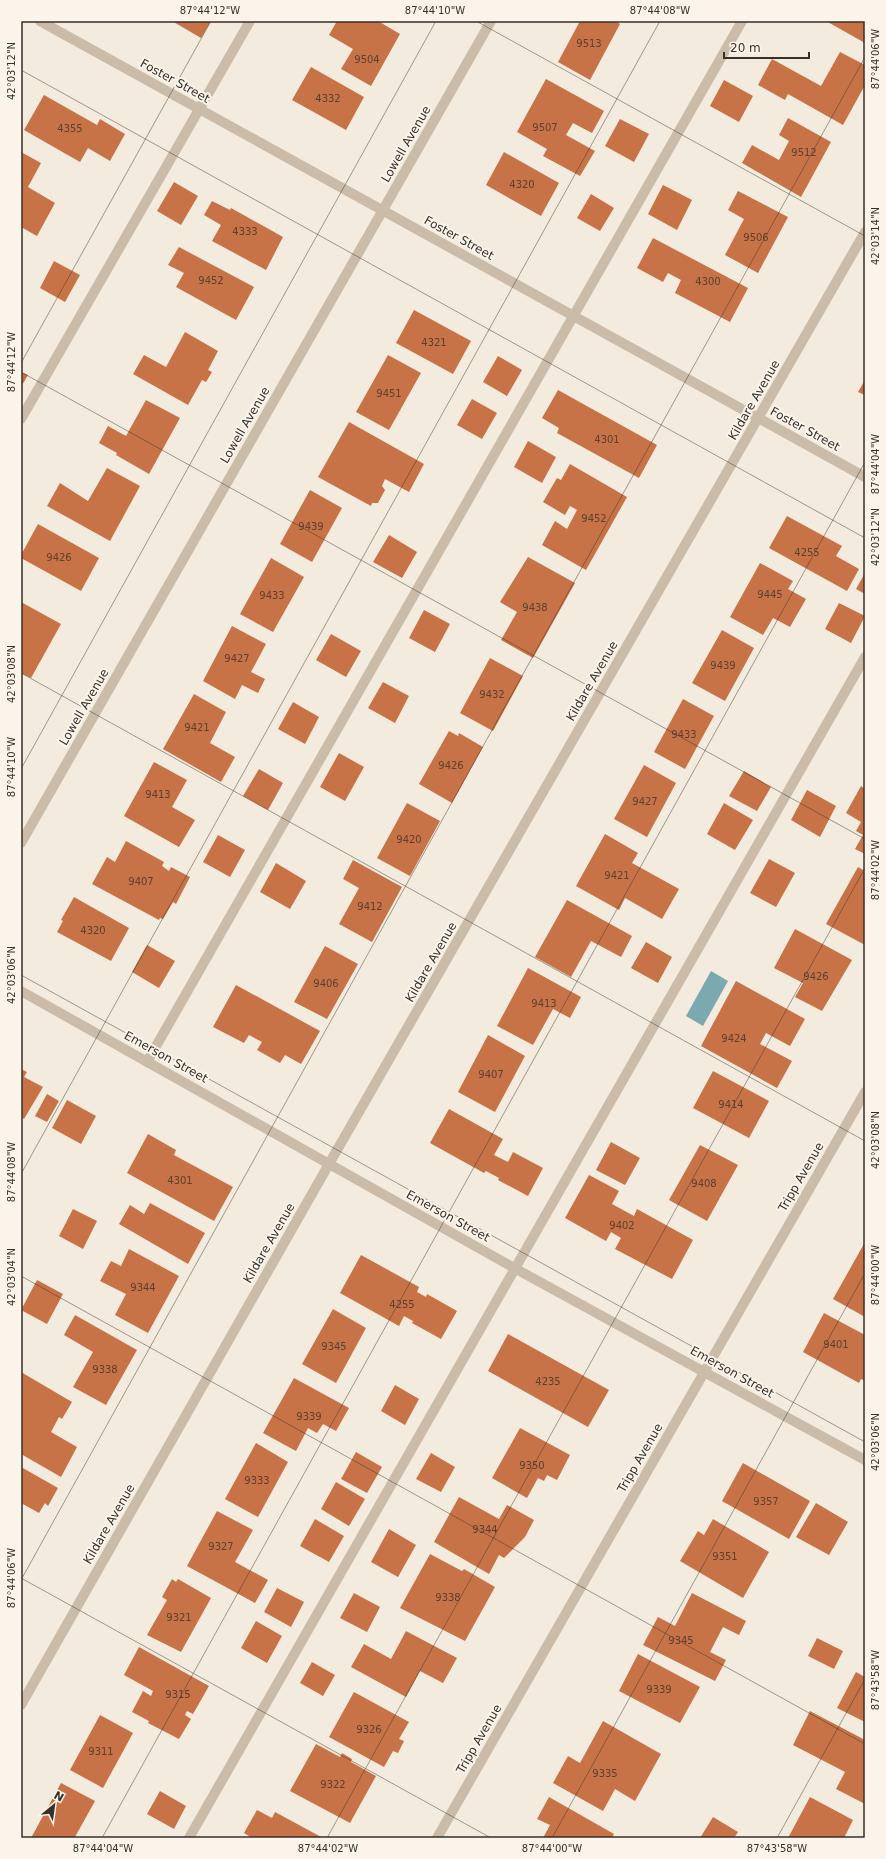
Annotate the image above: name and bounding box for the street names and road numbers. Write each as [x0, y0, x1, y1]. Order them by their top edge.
street label: Foster Street [138, 56, 212, 106]
street label: Lowell Avenue [378, 103, 434, 185]
street label: Foster Street [422, 213, 496, 263]
street label: Kildare Avenue [725, 358, 783, 442]
street label: Lowell Avenue [217, 384, 273, 466]
street label: Foster Street [768, 404, 842, 454]
street label: Kildare Avenue [563, 639, 621, 723]
street label: Lowell Avenue [56, 666, 112, 748]
street label: Kildare Avenue [402, 920, 460, 1004]
street label: Emerson Street [122, 1028, 210, 1086]
street label: Tripp Avenue [775, 1140, 826, 1215]
street label: Emerson Street [404, 1187, 492, 1245]
street label: Kildare Avenue [240, 1201, 298, 1285]
street label: Emerson Street [688, 1343, 776, 1401]
street label: Tripp Avenue [614, 1421, 665, 1496]
street label: Kildare Avenue [80, 1482, 138, 1566]
street label: Tripp Avenue [453, 1702, 504, 1777]

